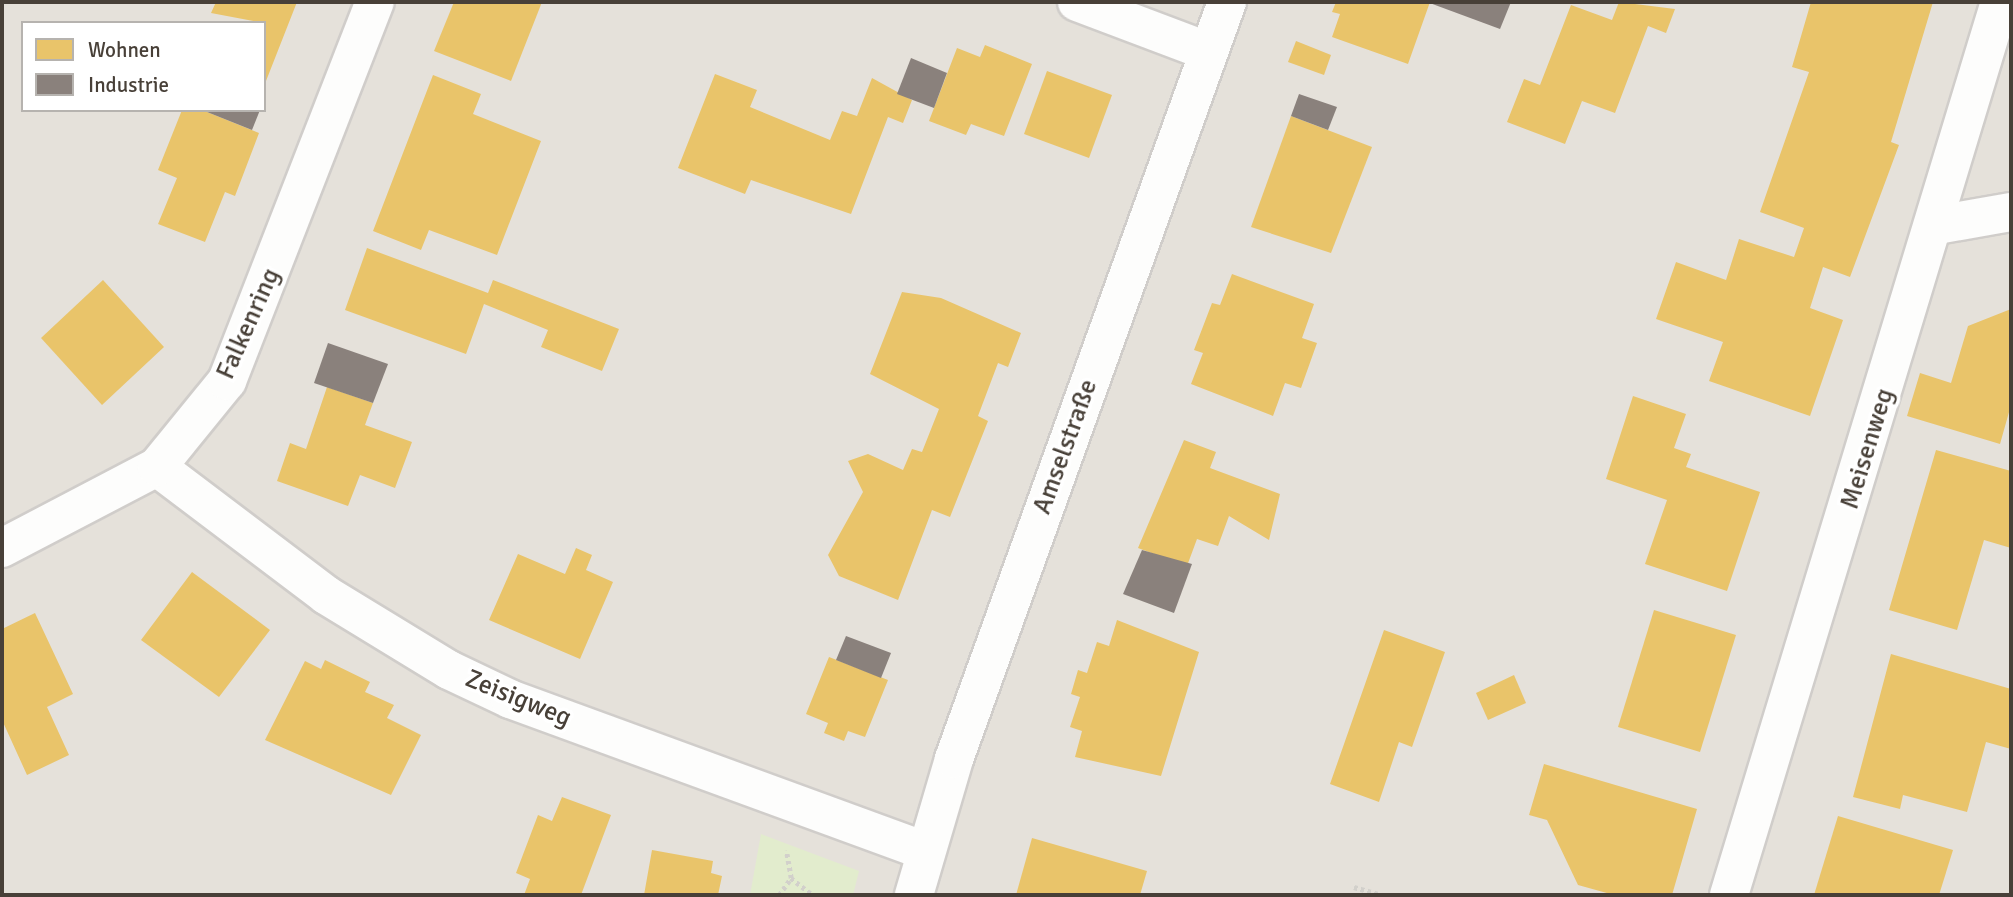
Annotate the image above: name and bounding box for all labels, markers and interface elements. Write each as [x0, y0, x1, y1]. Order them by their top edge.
legend [21, 21, 266, 112]
text: Wohnen [88, 37, 161, 63]
text: Industrie [88, 72, 169, 98]
street label: Falkenring [211, 264, 287, 384]
street label: Amselstraße [1027, 375, 1105, 519]
street label: Meisenweg [1835, 385, 1901, 513]
street label: Zeisigweg [461, 664, 575, 734]

